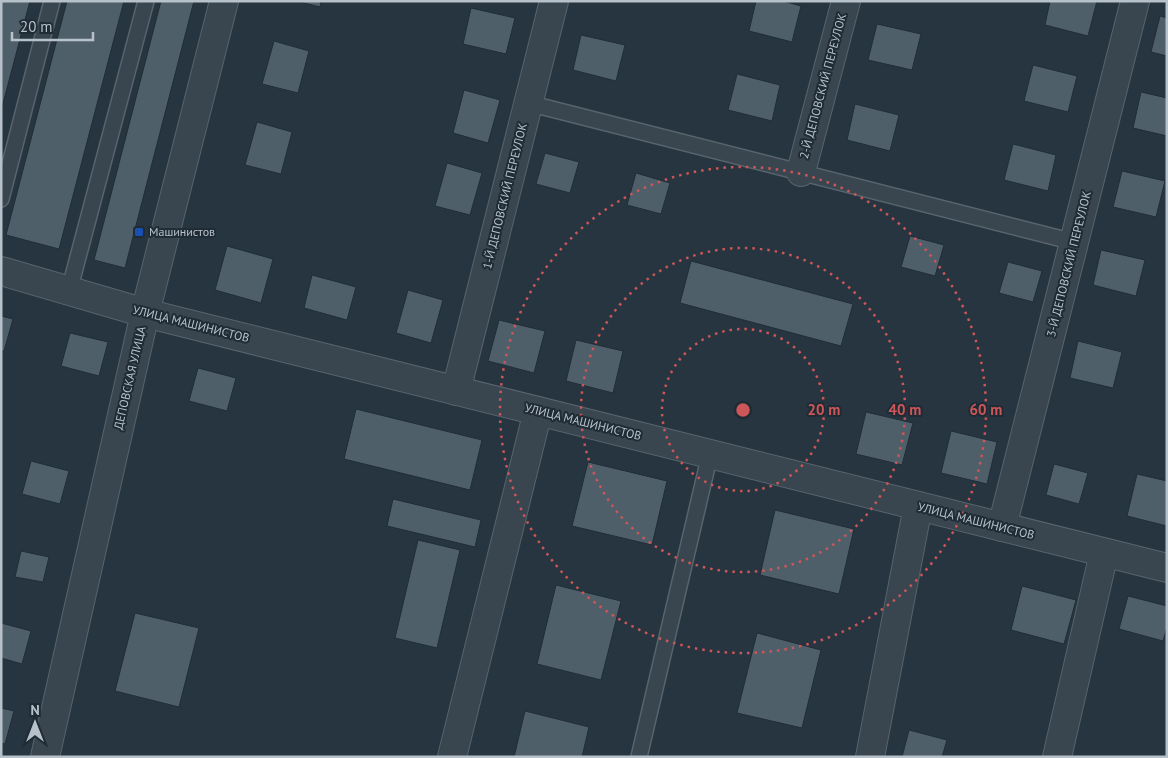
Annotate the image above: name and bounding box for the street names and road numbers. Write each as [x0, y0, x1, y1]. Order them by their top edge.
street label: 2-Й ДЕПОВСКИЙ ПЕРЕУЛОК [796, 11, 849, 160]
street label: 1-Й ДЕПОВСКИЙ ПЕРЕУЛОК [479, 121, 530, 270]
street label: 3-Й ДЕПОВСКИЙ ПЕРЕУЛОК [1043, 189, 1094, 338]
street label: УЛИЦА МАШИНИСТОВ [131, 302, 251, 345]
street label: ДЕПОВСКАЯ УЛИЦА [110, 325, 149, 431]
street label: УЛИЦА МАШИНИСТОВ [523, 400, 643, 443]
street label: УЛИЦА МАШИНИСТОВ [916, 499, 1036, 542]

